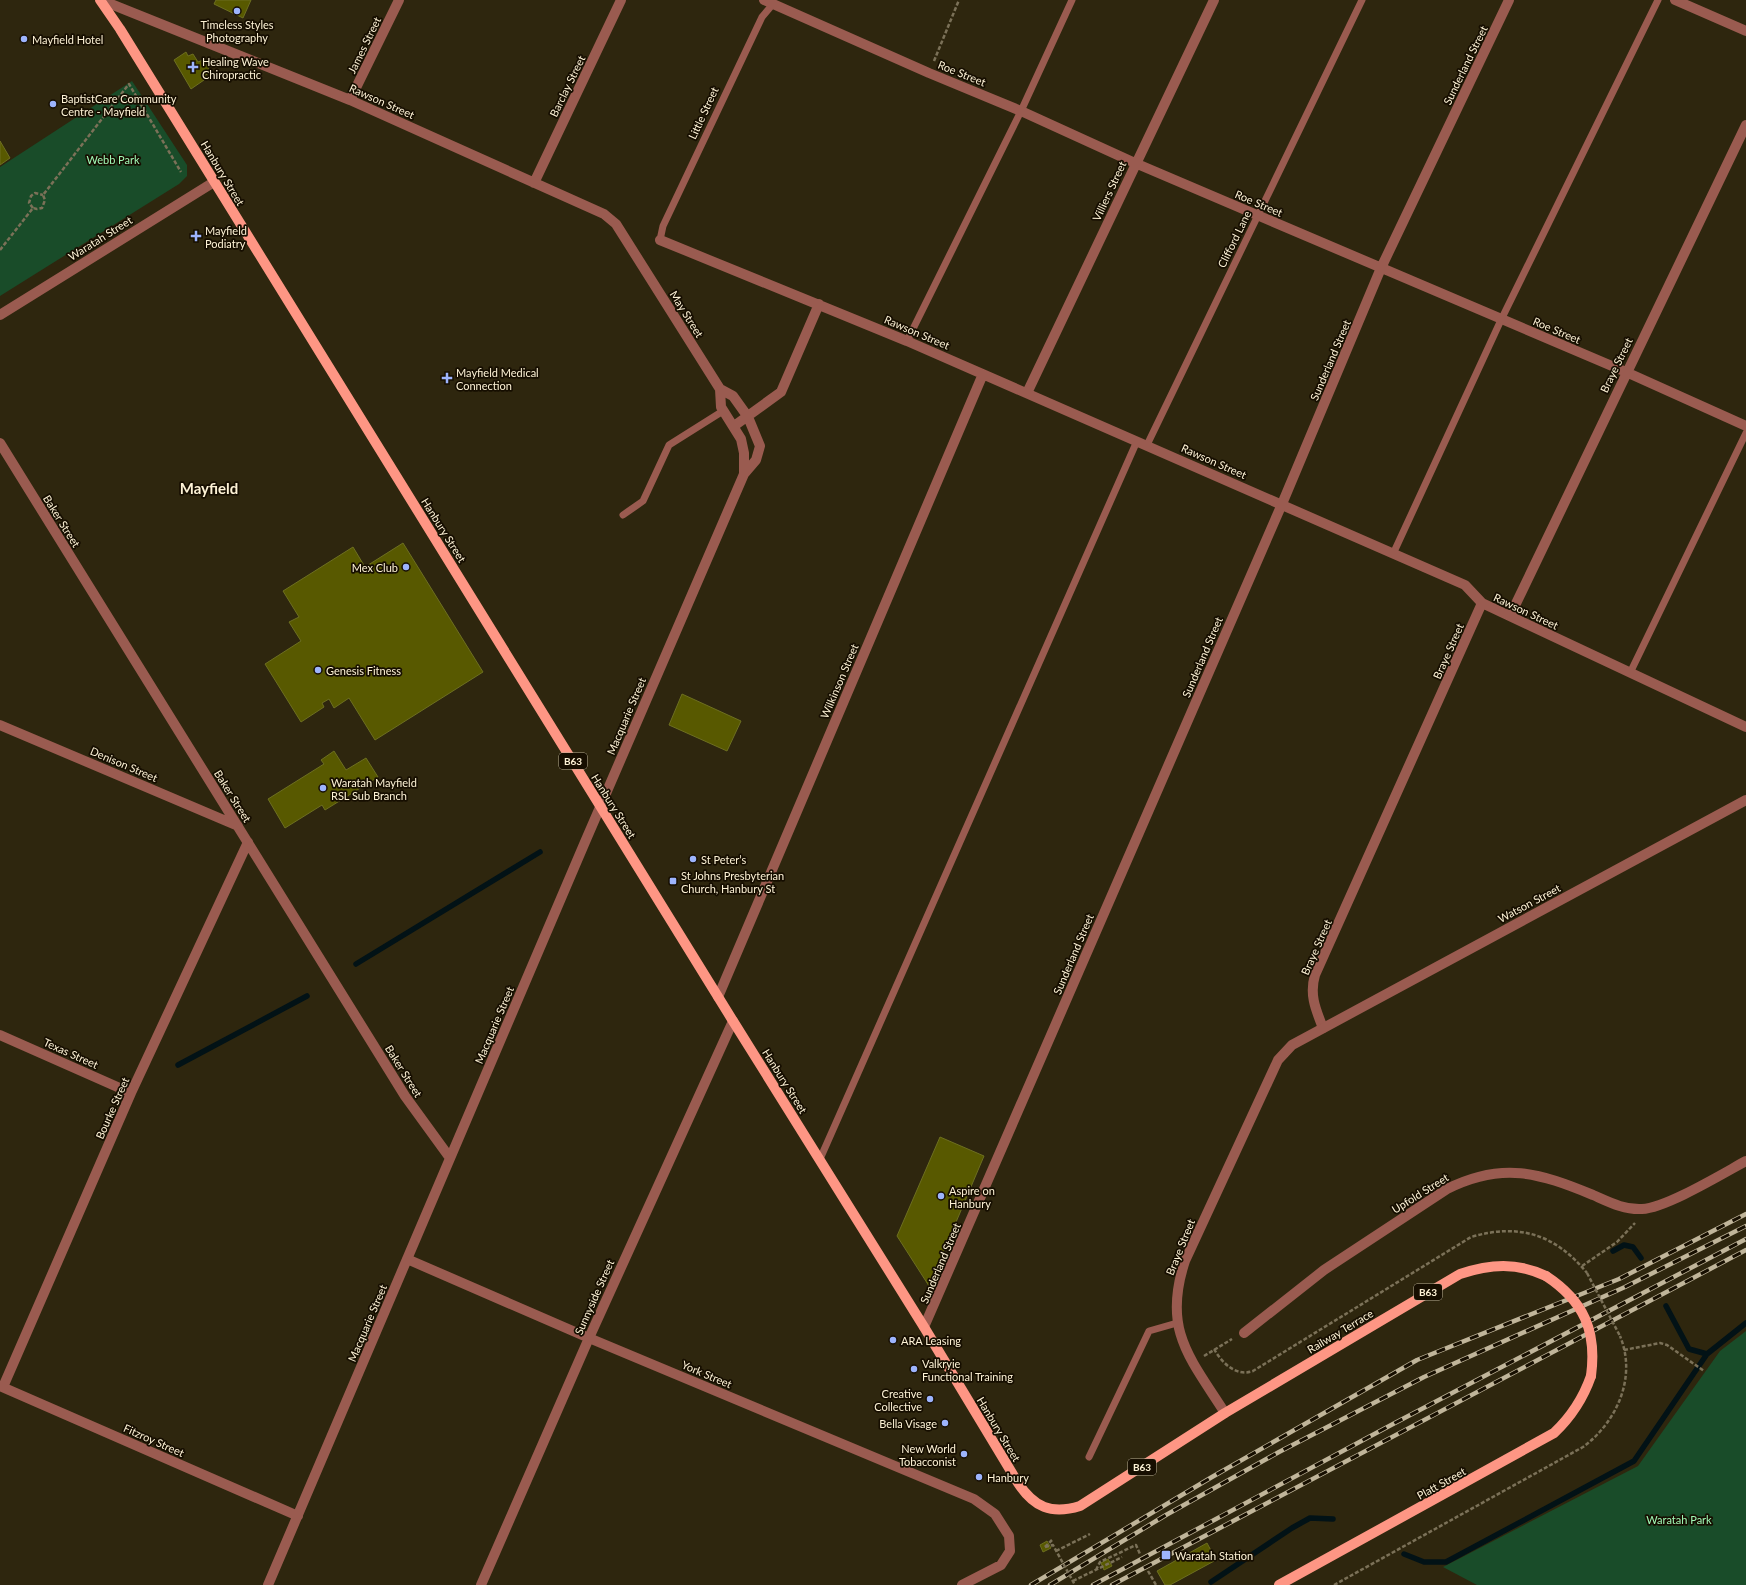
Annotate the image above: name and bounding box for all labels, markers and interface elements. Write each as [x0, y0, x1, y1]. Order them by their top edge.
marker: Timeless Styles Photography [232, 6, 242, 16]
street label: James Street [345, 15, 383, 75]
place label: Timeless Styles Photography [200, 18, 274, 44]
street label: Sunderland Street [1440, 23, 1490, 107]
place label: Mayfield Hotel [32, 33, 103, 46]
marker: Mayfield Hotel [19, 34, 29, 44]
street label: Barclay Street [547, 53, 587, 119]
place label: Healing Wave Chiropractic [202, 55, 269, 81]
street label: Roe Street [936, 58, 988, 88]
marker: Healing Wave Chiropractic [187, 61, 199, 73]
street label: Rawson Street [347, 81, 417, 121]
street label: Little Street [685, 85, 721, 141]
place label: BaptistCare Community Centre - Mayfield [61, 92, 177, 118]
marker: BaptistCare Community Centre - Mayfield [48, 99, 58, 109]
street label: Hanbury Street [199, 138, 247, 208]
park label: Webb Park [86, 153, 140, 166]
street label: Villiers Street [1090, 159, 1128, 223]
street label: Roe Street [1233, 187, 1285, 219]
street label: Clifford Lane [1215, 208, 1253, 270]
street label: Waratah Street [66, 213, 134, 263]
place label: Mayfield Podiatry [205, 224, 247, 250]
marker: Mayfield Podiatry [190, 230, 202, 242]
street label: May Street [668, 288, 706, 340]
street label: Rawson Street [882, 312, 952, 352]
street label: Roe Street [1531, 314, 1583, 346]
street label: Sunderland Street [1307, 318, 1353, 402]
street label: Braye Street [1597, 335, 1635, 395]
place label: Mayfield Medical Connection [456, 366, 539, 392]
marker: Mayfield Medical Connection [441, 372, 453, 384]
street label: Rawson Street [1179, 441, 1249, 481]
district label: Mayfield [180, 479, 238, 497]
street label: Baker Street [41, 492, 83, 550]
street label: Hanbury Street [419, 495, 469, 565]
place label: Mex Club [352, 561, 398, 574]
marker: Mex Club [401, 562, 411, 572]
street label: Rawson Street [1492, 590, 1560, 632]
street label: Sunderland Street [1179, 615, 1225, 699]
street label: Braye Street [1430, 621, 1466, 681]
street label: Wilkinson Street [817, 642, 861, 720]
place label: Genesis Fitness [326, 664, 401, 677]
marker: Genesis Fitness [313, 665, 323, 675]
street label: Macquarie Street [604, 675, 648, 757]
street label: Denison Street [88, 744, 160, 784]
road number: B63 [559, 753, 587, 769]
street label: Baker Street [212, 767, 254, 825]
street label: Hanbury Street [589, 771, 639, 841]
place label: Waratah Mayfield RSL Sub Branch [331, 776, 417, 802]
marker: Waratah Mayfield RSL Sub Branch [318, 783, 328, 793]
place label: St Peter’s [701, 853, 746, 866]
marker: St Peter’s [688, 854, 698, 864]
place label: St Johns Presbyterian Church, Hanbury St [681, 869, 784, 895]
marker: St Johns Presbyterian Church, Hanbury St [668, 876, 678, 886]
street label: Watson Street [1495, 881, 1563, 925]
street label: Sunderland Street [1050, 912, 1096, 996]
street label: Braye Street [1298, 917, 1334, 977]
street label: Macquarie Street [472, 984, 516, 1066]
street label: Texas Street [42, 1035, 100, 1071]
street label: Baker Street [383, 1042, 425, 1100]
street label: Hanbury Street [760, 1046, 810, 1116]
street label: Bourke Street [93, 1075, 131, 1141]
street label: Upfold Street [1389, 1170, 1451, 1216]
place label: Aspire on Hanbury [949, 1184, 995, 1210]
marker: Aspire on Hanbury [936, 1191, 946, 1201]
street label: Braye Street [1163, 1217, 1197, 1277]
street label: Sunderland Street [917, 1221, 963, 1305]
street label: Sunnyside Street [572, 1257, 616, 1337]
street label: Macquarie Street [345, 1282, 389, 1364]
road number: B63 [1414, 1284, 1442, 1300]
street label: Railway Terrace [1305, 1306, 1375, 1356]
place label: ARA Leasing [901, 1334, 961, 1347]
marker: ARA Leasing [888, 1335, 898, 1345]
place label: Valkryie Functional Training [922, 1357, 1013, 1383]
street label: York Street [680, 1358, 734, 1390]
marker: Valkryie Functional Training [909, 1364, 919, 1374]
place label: Creative Collective [874, 1387, 922, 1413]
marker: Creative Collective [925, 1394, 935, 1404]
street label: Hanbury Street [975, 1394, 1023, 1464]
place label: Bella Visage [879, 1417, 937, 1430]
marker: Bella Visage [940, 1418, 950, 1428]
street label: Fitzroy Street [122, 1421, 186, 1459]
place label: New World Tobacconist [899, 1442, 956, 1468]
marker: New World Tobacconist [959, 1449, 969, 1459]
road number: B63 [1128, 1459, 1156, 1475]
street label: Platt Street [1414, 1464, 1468, 1502]
place label: Hanbury [987, 1471, 1029, 1484]
marker: Hanbury [974, 1472, 984, 1482]
park label: Waratah Park [1646, 1513, 1712, 1526]
marker: Waratah Station [1160, 1549, 1172, 1561]
place label: Waratah Station [1175, 1549, 1253, 1562]

